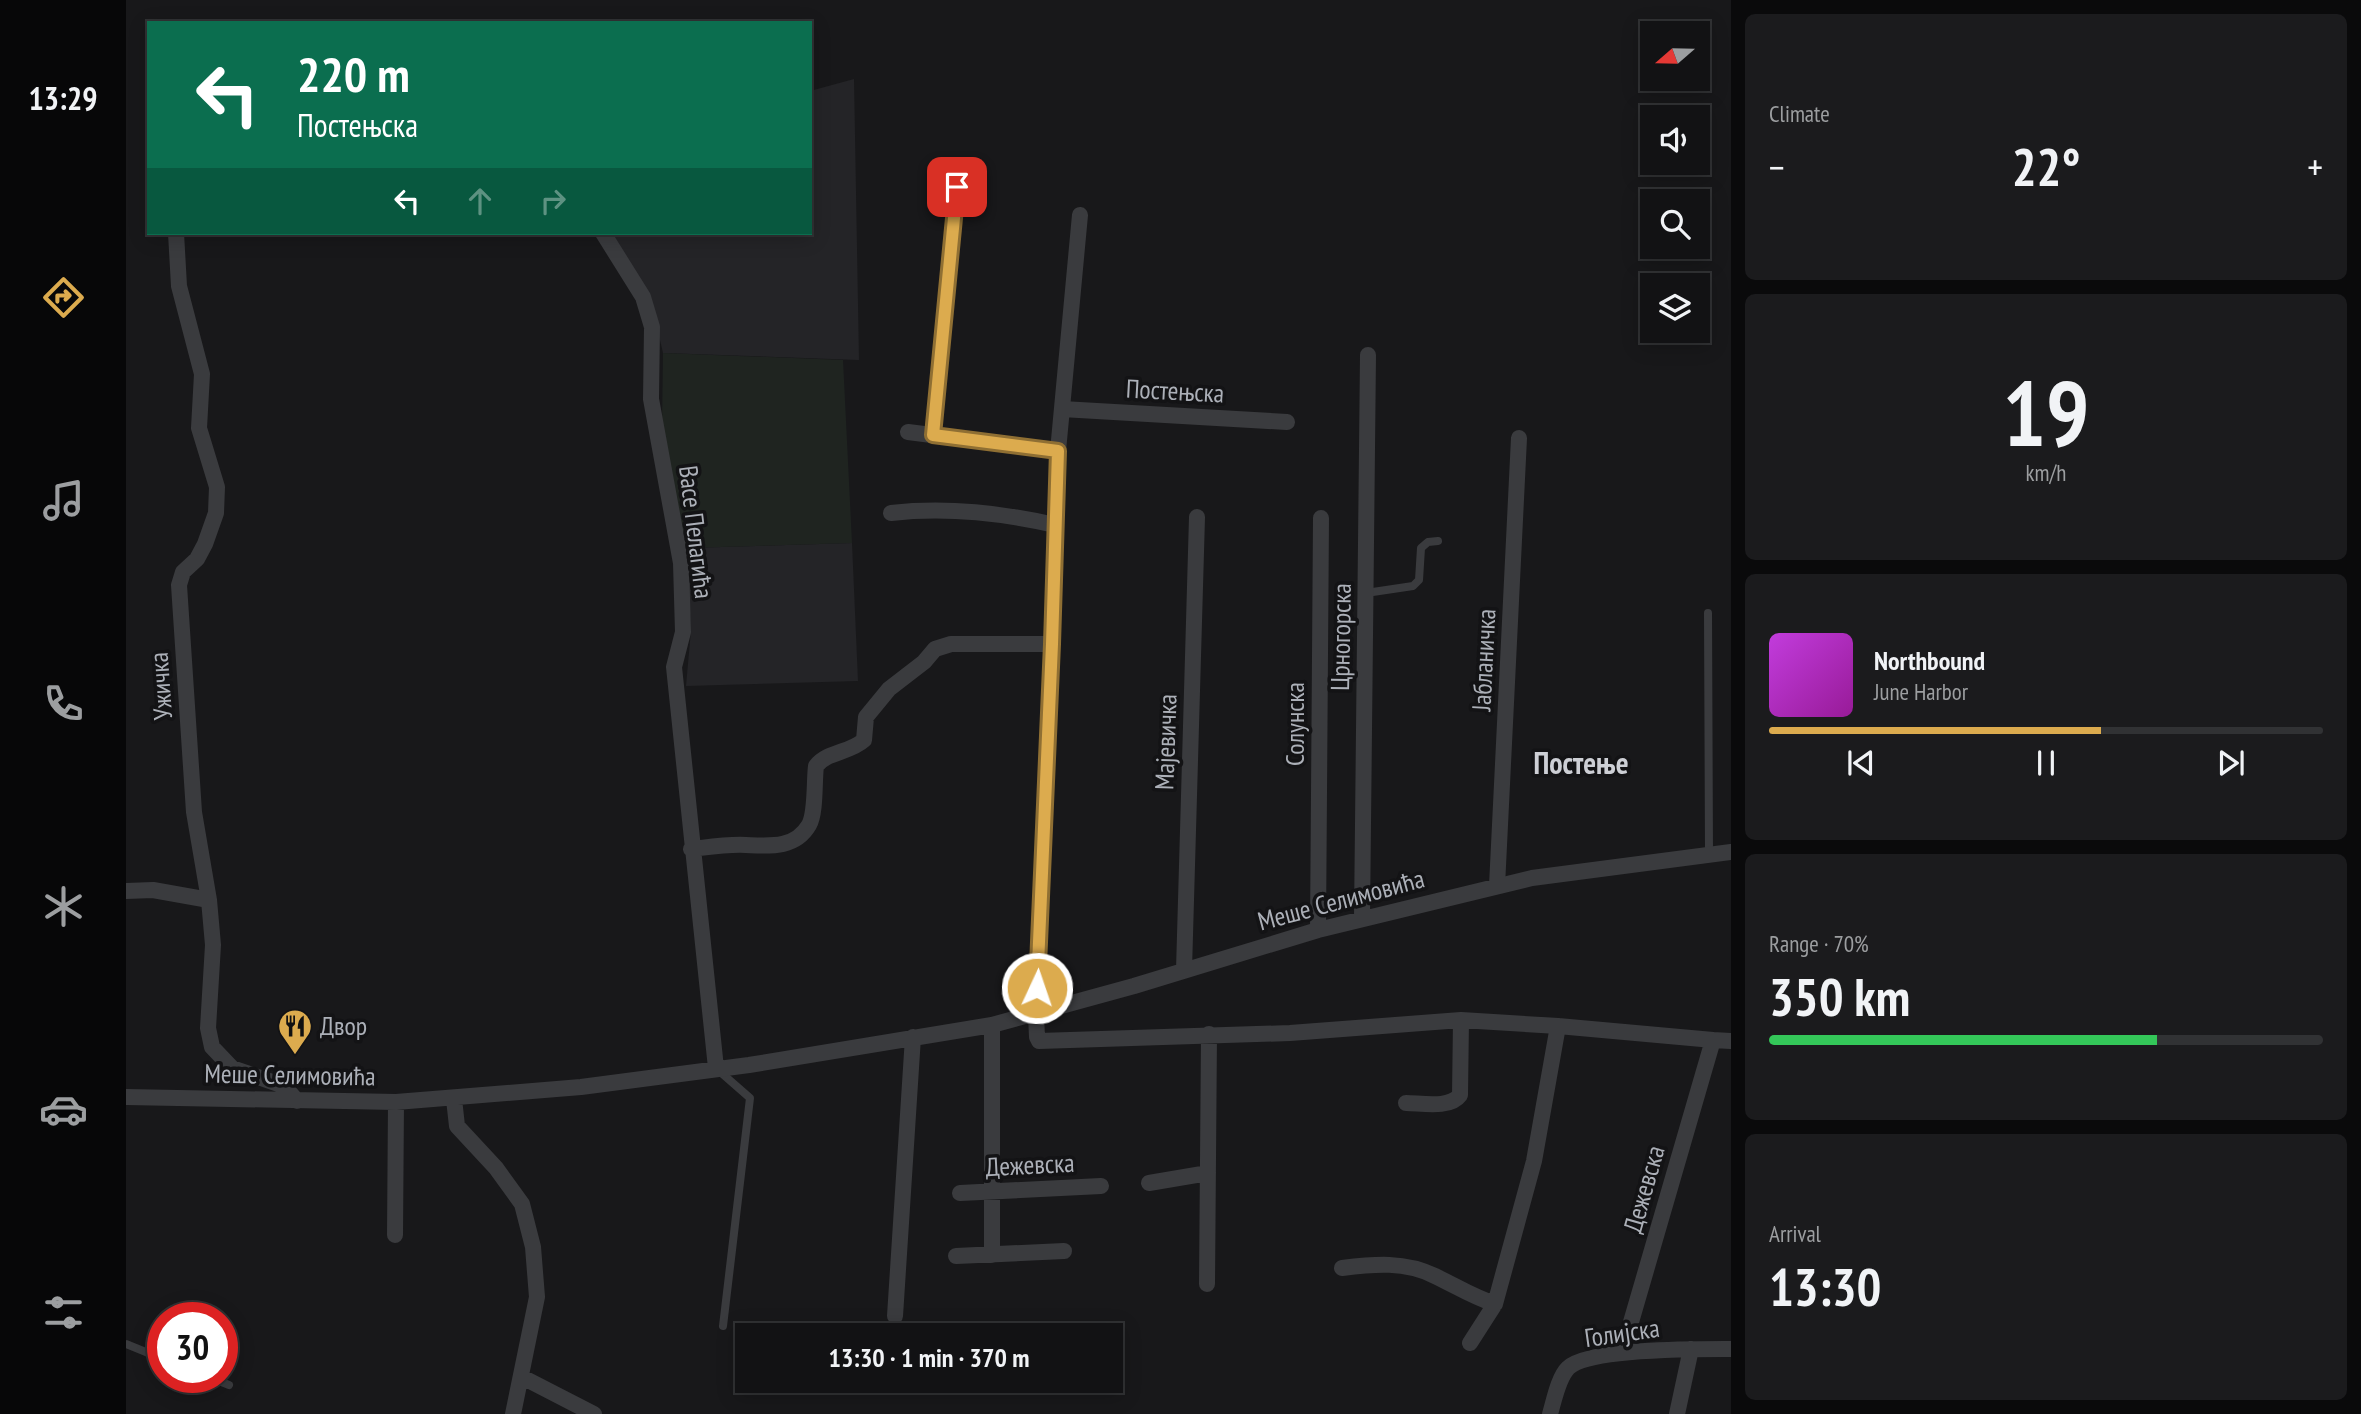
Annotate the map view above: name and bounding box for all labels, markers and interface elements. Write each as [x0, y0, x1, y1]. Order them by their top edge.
north arrow [1640, 21, 1710, 91]
map controls [1640, 21, 1710, 343]
text: 220 m [297, 42, 410, 106]
icon: left [182, 49, 273, 140]
text: 13:29 [28, 77, 98, 119]
text: Climate [1769, 99, 1830, 128]
text: Постењска [297, 104, 418, 146]
button: sound [1640, 105, 1710, 175]
text: 22° [2012, 133, 2080, 200]
text: − [1769, 142, 1785, 191]
text: + [2307, 142, 2323, 191]
pin [927, 157, 987, 217]
icon: arrive [938, 168, 976, 206]
icon: left [388, 182, 426, 220]
icon: ahead [461, 182, 499, 220]
icon: right [534, 182, 572, 220]
button: search [1640, 189, 1710, 259]
icon: directions [39, 273, 88, 322]
button: layers [1640, 273, 1710, 343]
text: 19 [2003, 353, 2090, 471]
street label: Постењска [1125, 371, 1225, 410]
text: km/h [2026, 458, 2066, 487]
street label: Васе Пелагића [672, 464, 721, 600]
icon: music [39, 476, 88, 525]
street label: Црногорска [1323, 583, 1358, 691]
street label: Јабланичка [1464, 608, 1503, 713]
text: Northbound [1874, 644, 1985, 677]
street label: Ужичка [142, 651, 179, 721]
text: June Harbor [1874, 677, 1968, 706]
icon: phone [39, 679, 88, 728]
street label: Солунска [1278, 682, 1311, 766]
street label: Мајевичка [1147, 693, 1184, 791]
district label: Постење [1534, 743, 1628, 782]
icon: previous [1842, 744, 1880, 782]
icon: pause [2027, 744, 2065, 782]
icon: next [2212, 744, 2250, 782]
street label: Меше Селимовића [1254, 861, 1428, 938]
icon: climate [39, 882, 88, 931]
text: Range · 70% [1769, 929, 1869, 958]
position arrow [1000, 951, 1074, 1025]
text: 350 km [1769, 963, 1910, 1030]
restaurant icon: Двор [276, 1007, 314, 1056]
place label: Двор [320, 1009, 367, 1042]
street label: Меше Селимовића [204, 1057, 376, 1092]
icon: car [39, 1085, 88, 1134]
street label: Дежевска [1615, 1142, 1672, 1236]
street label: Дежевска [985, 1146, 1075, 1183]
text: Arrival [1769, 1219, 1821, 1248]
text: 13:30 [1769, 1253, 1881, 1320]
icon: filters [39, 1288, 88, 1337]
speed limit sign: 30 [147, 1302, 238, 1393]
street label: Голијска [1582, 1311, 1662, 1354]
text: 13:30 · 1 min · 370 m [829, 1341, 1029, 1374]

